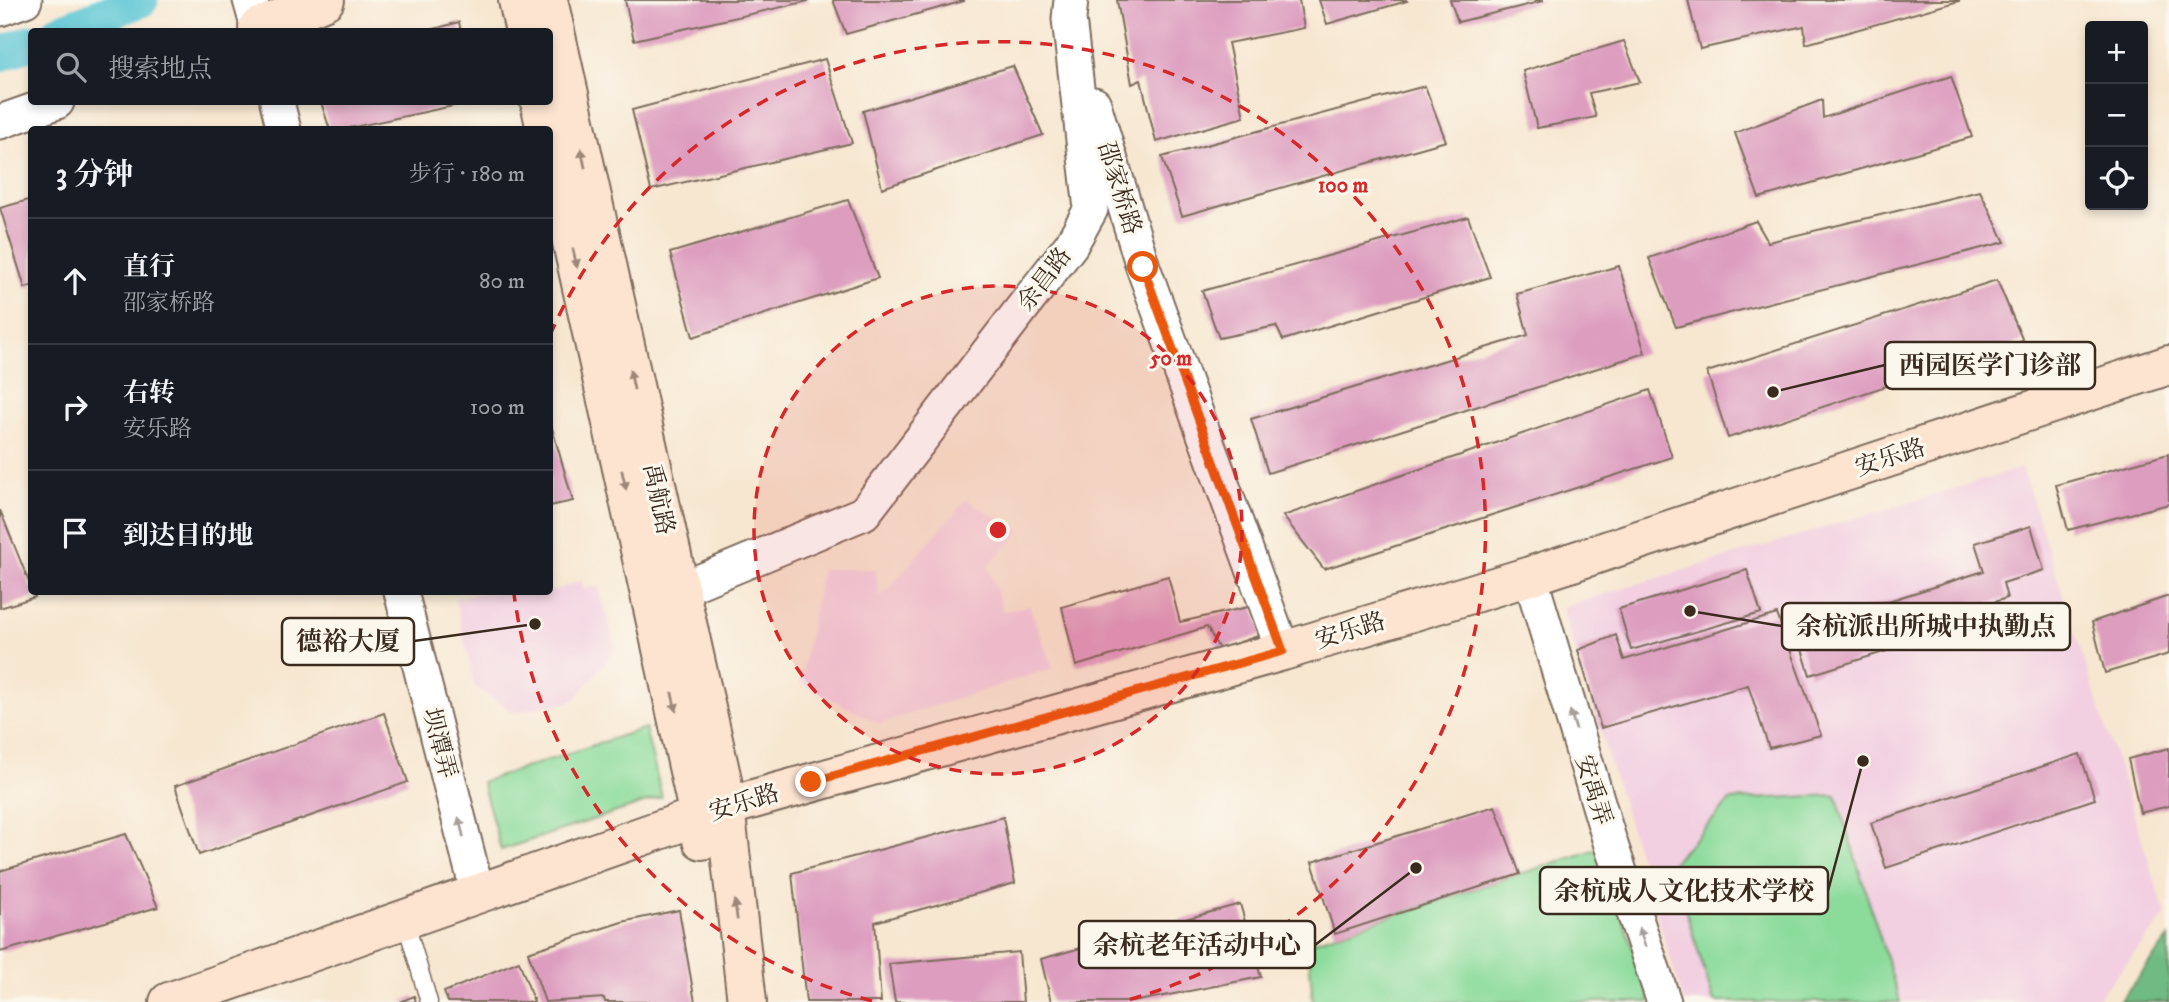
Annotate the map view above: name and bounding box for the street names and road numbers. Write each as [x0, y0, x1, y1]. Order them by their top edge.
street label: 邵家桥路 [1091, 138, 1147, 239]
street label: 余昌路 [1011, 242, 1078, 317]
street label: 安乐路 [1851, 433, 1929, 483]
street label: 禹航路 [636, 461, 680, 538]
street label: 安乐路 [1311, 606, 1389, 656]
street label: 坝潭弄 [416, 705, 462, 782]
street label: 安禹弄 [1568, 751, 1618, 829]
street label: 安乐路 [705, 778, 783, 828]

